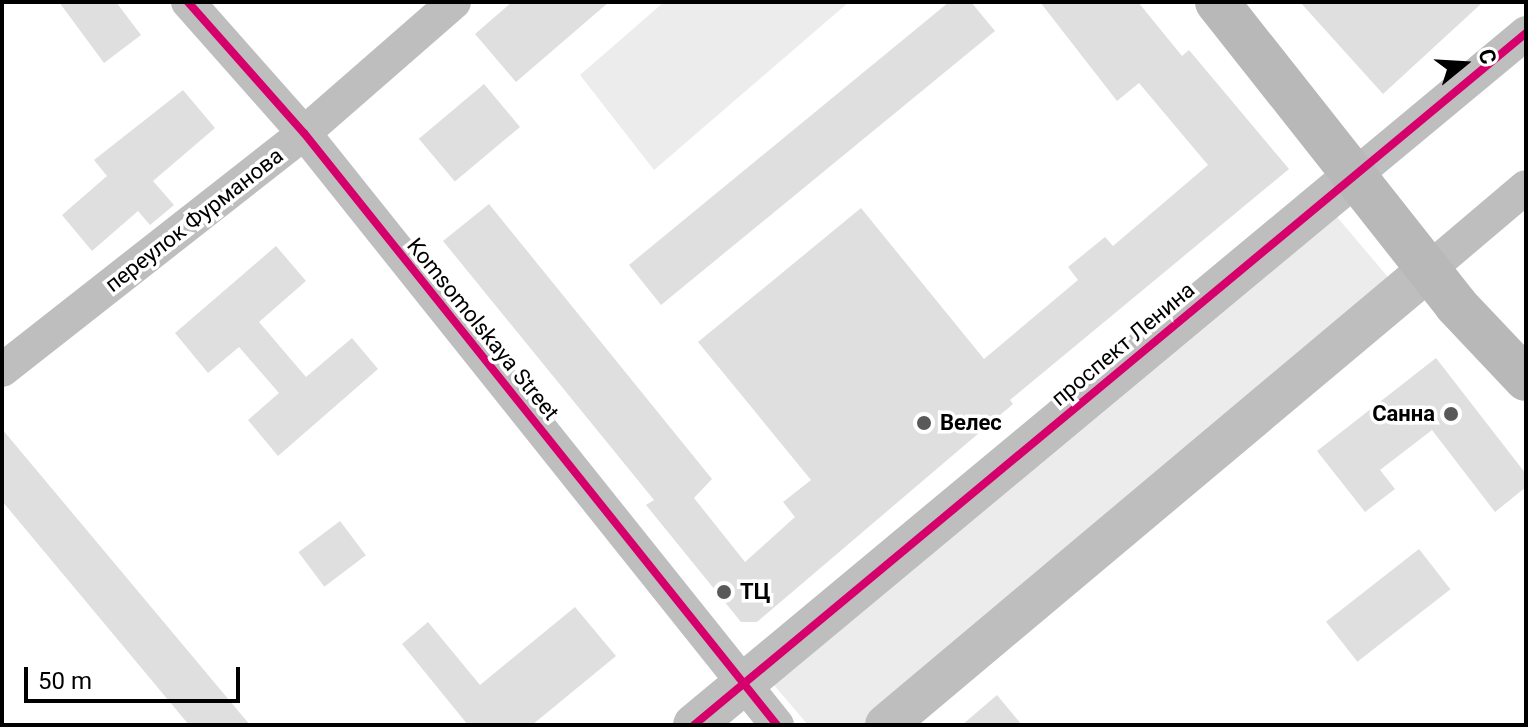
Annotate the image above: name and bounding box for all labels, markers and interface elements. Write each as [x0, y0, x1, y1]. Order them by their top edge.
north arrow [1424, 24, 1504, 104]
text: С [1473, 46, 1501, 67]
street label: переулок Фурманова [100, 142, 288, 298]
street label: Komsomolskaya Street [401, 233, 565, 425]
street label: проспект Ленина [1046, 276, 1200, 412]
place label: Санна [1372, 401, 1435, 427]
marker: Санна [1442, 405, 1460, 423]
place label: Велес [940, 410, 1002, 436]
marker: Велес [915, 414, 933, 432]
place label: ТЦ [740, 579, 770, 605]
marker: ТЦ [715, 583, 733, 601]
scale bar [28, 651, 244, 701]
text: 50 m [38, 667, 92, 695]

